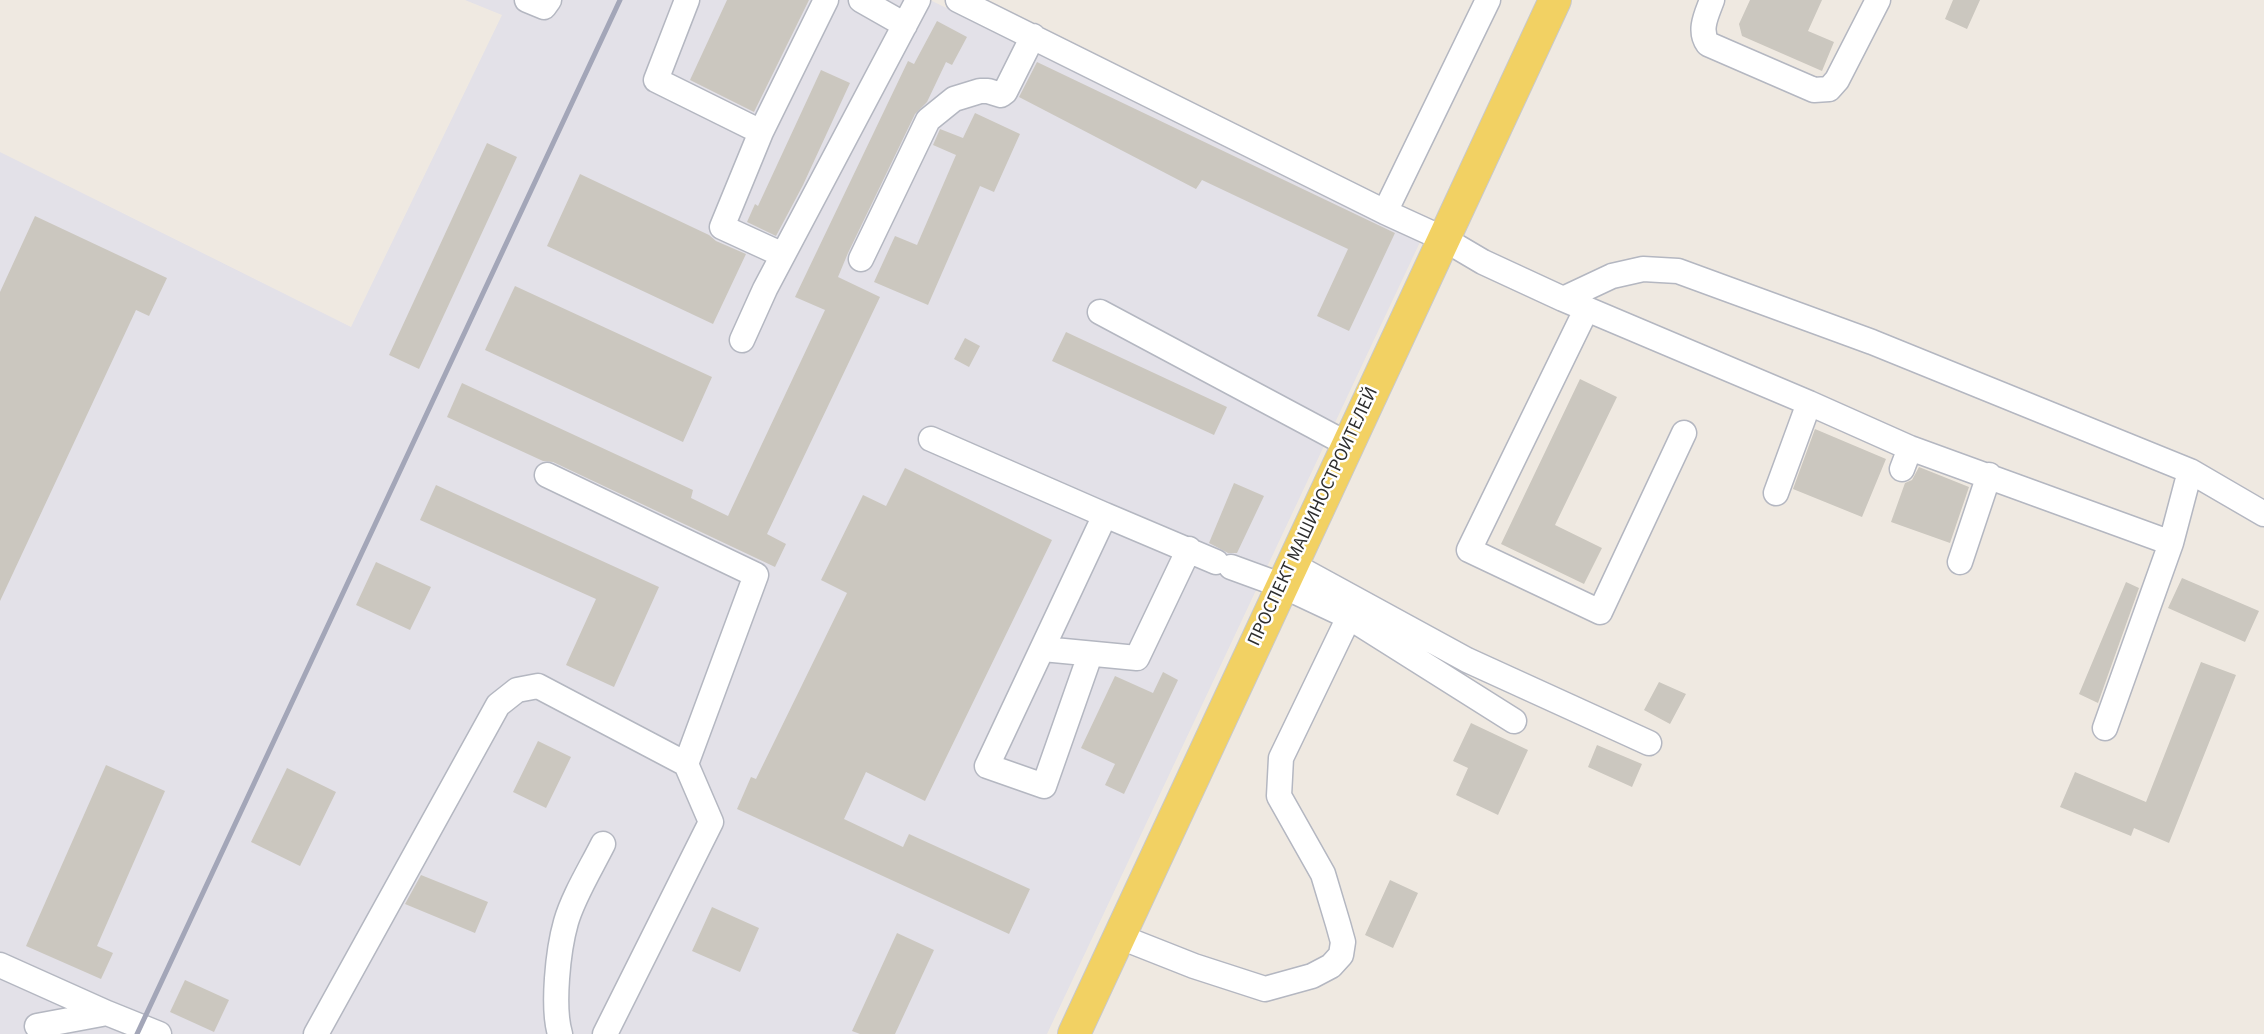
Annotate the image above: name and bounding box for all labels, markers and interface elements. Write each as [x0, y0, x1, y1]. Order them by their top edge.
street label: ПРОСПЕКТ МАШИНОСТРОИТЕЛЕЙ [1244, 384, 1384, 650]

